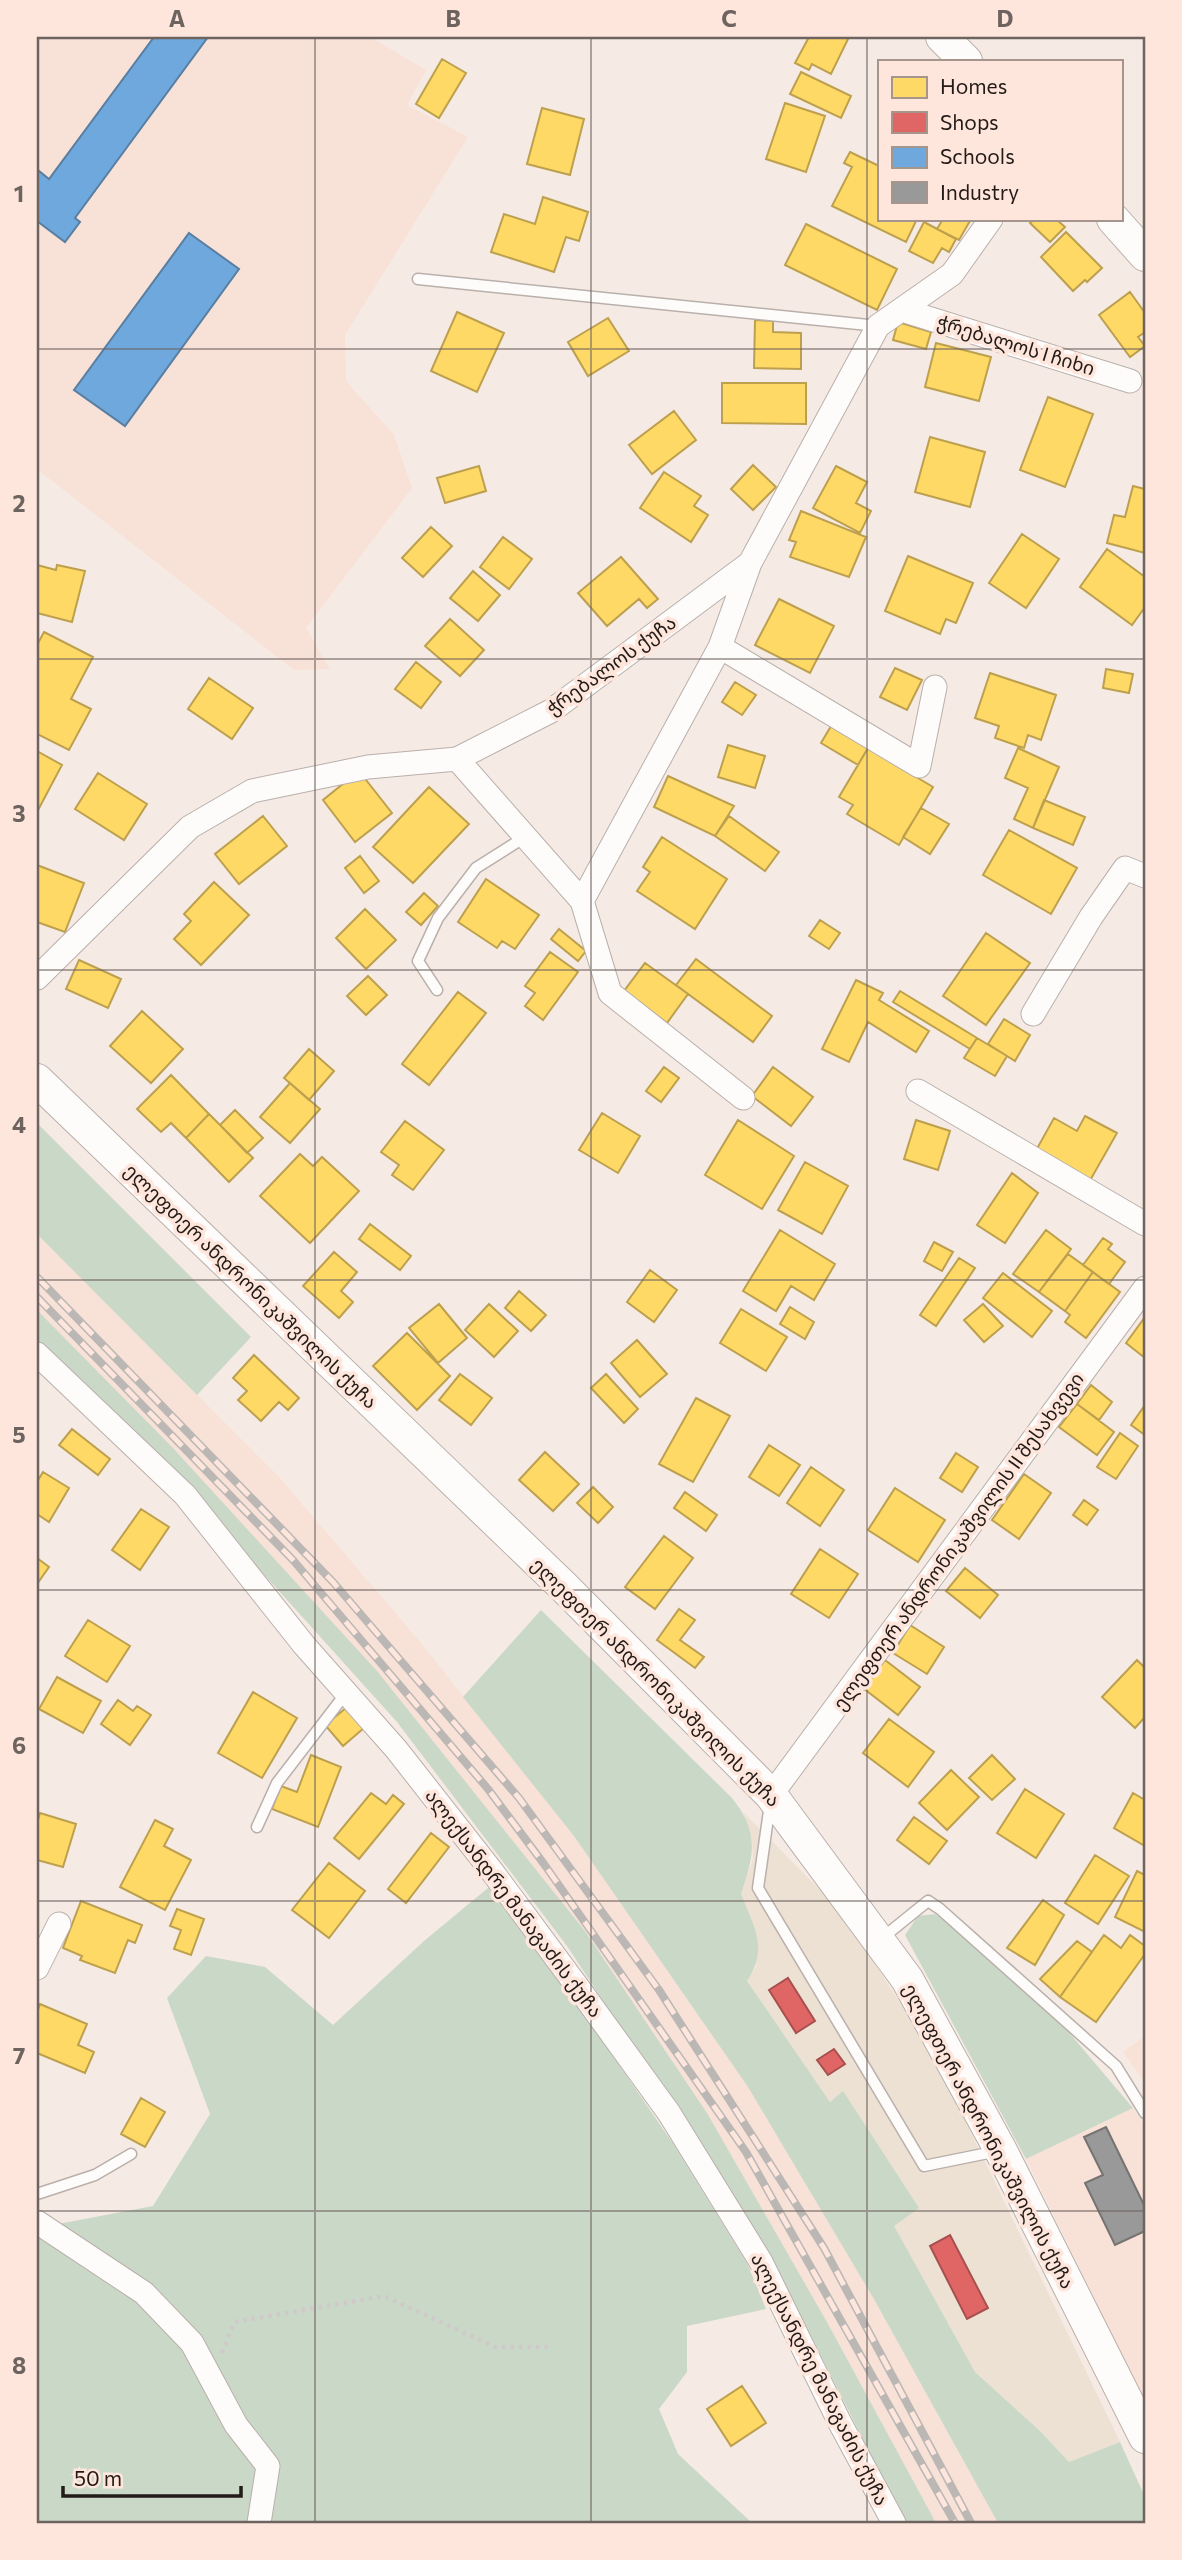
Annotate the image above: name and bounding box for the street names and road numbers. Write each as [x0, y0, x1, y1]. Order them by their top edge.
street label: ჭრებალოს I ჩიხი [934, 310, 1098, 381]
street label: ჭრებალოს ქუჩა [541, 610, 681, 721]
street label: ელეფთერ ანდრონიკაშვილის ქუჩა [119, 1158, 383, 1414]
street label: ელეფთერ ანდრონიკაშვილის II შესახვევი [827, 1367, 1090, 1715]
street label: ელეფთერ ანდრონიკაშვილის ქუჩა [526, 1552, 786, 1812]
street label: ალექსანდრე მანაგაძის ქუჩა [419, 1784, 608, 2023]
street label: ელეფთერ ანდრონიკაშვილის ქუჩა [897, 1979, 1080, 2293]
street label: ალექსანდრე მანაგაძის ქუჩა [745, 2249, 894, 2510]

